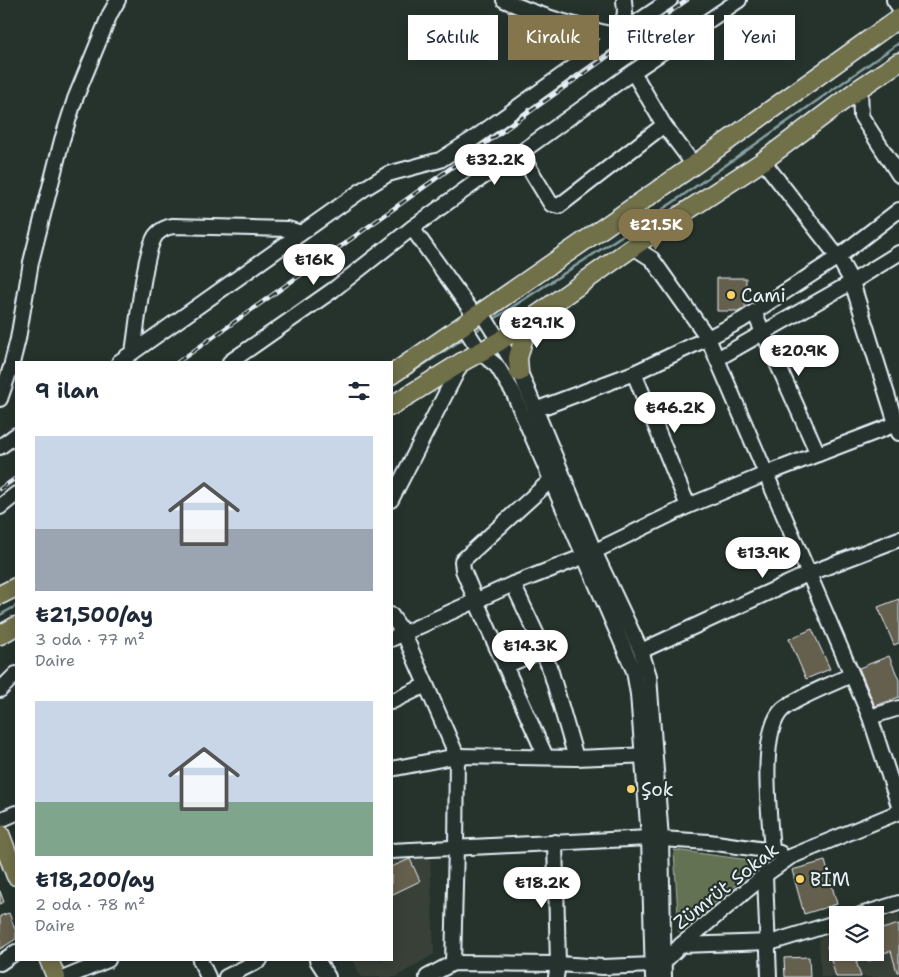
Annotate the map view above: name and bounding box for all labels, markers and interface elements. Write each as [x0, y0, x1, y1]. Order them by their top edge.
chip: Satılık [408, 15, 498, 60]
chip: Kiralık [508, 15, 599, 60]
chip: Filtreler [609, 15, 714, 60]
chip: Yeni [724, 15, 795, 60]
pin: ₺32.2K [454, 144, 536, 186]
text: ₺32.2K [465, 149, 525, 170]
pin: ₺21.5K [615, 208, 697, 251]
text: ₺21.5K [629, 214, 683, 235]
pin: ₺16K [284, 244, 344, 286]
text: ₺16K [294, 249, 334, 270]
place label: Cami [741, 283, 786, 308]
marker: Cami [725, 289, 737, 301]
pin: ₺29.1K [496, 306, 578, 349]
text: ₺29.1K [510, 312, 564, 333]
pin: ₺20.9K [758, 334, 840, 377]
text: ₺20.9K [771, 340, 827, 361]
text: 9 ilan [35, 377, 99, 405]
icon: filters [345, 377, 373, 405]
pin: ₺46.2K [634, 392, 716, 434]
text: ₺46.2K [645, 397, 705, 418]
icon: home [159, 469, 249, 559]
pin: ₺13.9K [722, 536, 804, 579]
text: ₺13.9K [737, 542, 789, 563]
text: ₺21,500/ay [35, 601, 153, 629]
text: 3 oda · 77 m² [35, 629, 145, 650]
pin: ₺14.3K [489, 630, 571, 672]
text: ₺14.3K [503, 635, 557, 656]
text: Daire [35, 650, 75, 671]
icon: home [159, 734, 249, 824]
place label: Şok [641, 777, 674, 802]
marker: Şok [625, 783, 637, 795]
street label: Zümrüt Sokak [668, 837, 784, 935]
text: ₺18,200/ay [35, 866, 155, 894]
pin: ₺18.2K [501, 866, 583, 909]
place label: BİM [810, 867, 850, 892]
text: ₺18.2K [514, 872, 570, 893]
marker: BİM [794, 873, 806, 885]
text: 2 oda · 78 m² [35, 894, 145, 915]
map controls [829, 906, 884, 961]
button: layers [829, 906, 884, 961]
text: Daire [35, 915, 75, 936]

